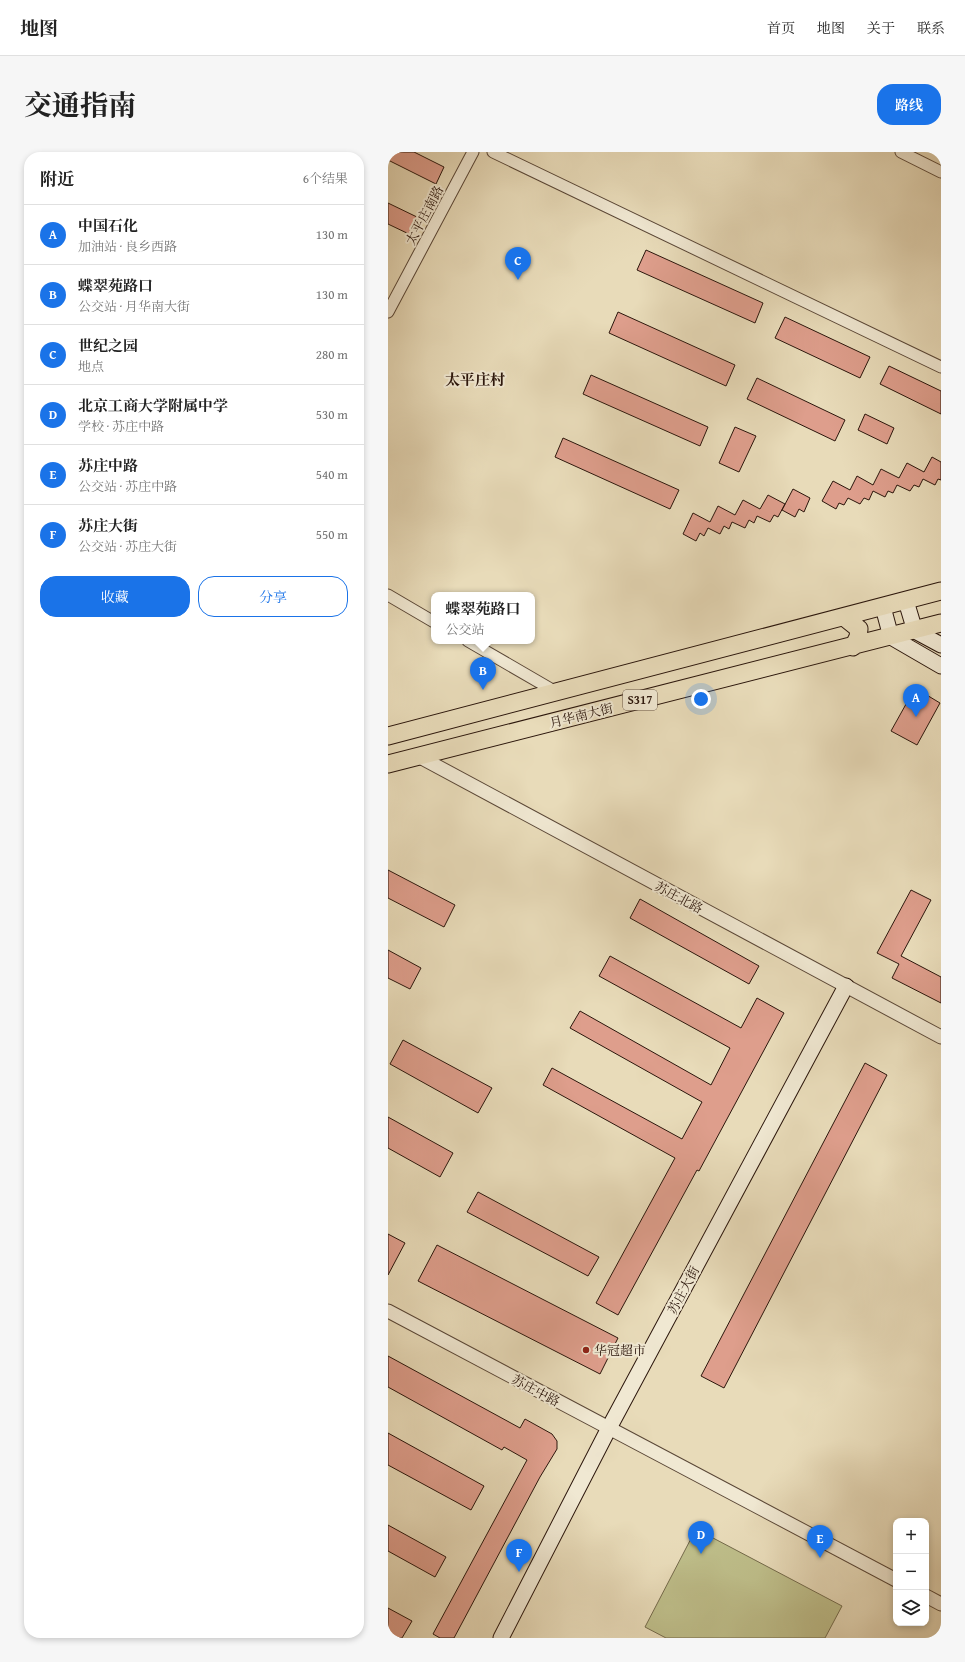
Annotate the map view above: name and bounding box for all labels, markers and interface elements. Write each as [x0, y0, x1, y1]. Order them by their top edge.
text: 地图 [20, 14, 58, 42]
text: 首页 [767, 18, 795, 38]
text: 地图 [817, 18, 845, 38]
text: 关于 [867, 18, 895, 38]
text: 联系 [917, 18, 945, 38]
text: 交通指南 [24, 84, 136, 125]
button: 路线 [877, 84, 941, 125]
text: 附近 [40, 166, 74, 191]
text: 6个结果 [303, 169, 348, 188]
street label: 太平庄南路 [401, 182, 448, 248]
text: 中国石化 [78, 215, 138, 236]
text: A [49, 225, 57, 244]
text: 130 m [316, 225, 348, 244]
text: 加油站 · 良乡西路 [78, 237, 177, 256]
pin: C [505, 247, 531, 280]
text: 蝶翠苑路口 [78, 275, 153, 296]
text: B [49, 285, 57, 304]
text: 130 m [316, 285, 348, 304]
text: 公交站 · 月华南大街 [78, 297, 190, 316]
text: 世纪之园 [78, 335, 138, 356]
text: C [49, 345, 57, 364]
text: 280 m [316, 345, 348, 364]
text: 地点 [78, 357, 104, 376]
district label: 太平庄村 [445, 369, 505, 390]
text: 北京工商大学附属中学 [78, 395, 228, 416]
text: D [49, 405, 57, 424]
text: 530 m [316, 405, 348, 424]
text: 学校 · 苏庄中路 [78, 417, 164, 436]
text: 苏庄中路 [78, 455, 138, 476]
text: E [50, 465, 56, 484]
text: 540 m [316, 465, 348, 484]
text: 公交站 · 苏庄中路 [78, 477, 177, 496]
text: 苏庄大街 [78, 515, 138, 536]
text: F [50, 525, 56, 544]
text: 550 m [316, 525, 348, 544]
text: 公交站 · 苏庄大街 [78, 537, 177, 556]
button: 收藏 [40, 576, 190, 617]
button: 分享 [198, 576, 348, 617]
popup [431, 592, 535, 644]
text: 蝶翠苑路口 [445, 598, 521, 619]
text: 公交站 [445, 620, 485, 639]
pin: B [470, 657, 496, 690]
pin: A [903, 684, 929, 717]
your location [691, 689, 711, 709]
road number: S317 [623, 690, 657, 710]
street label: 月华南大街 [547, 698, 615, 733]
street label: 苏庄北路 [651, 877, 706, 918]
street label: 苏庄大街 [663, 1263, 704, 1318]
place label: 华冠超市 [594, 1341, 646, 1360]
marker: 华冠超市 [581, 1345, 591, 1355]
street label: 苏庄中路 [508, 1370, 563, 1411]
map controls [893, 1518, 929, 1626]
button: + [893, 1518, 929, 1554]
pin: D [688, 1521, 714, 1554]
pin: E [807, 1525, 833, 1558]
pin: F [506, 1539, 532, 1572]
button: − [893, 1554, 929, 1590]
button: layers [893, 1590, 929, 1626]

